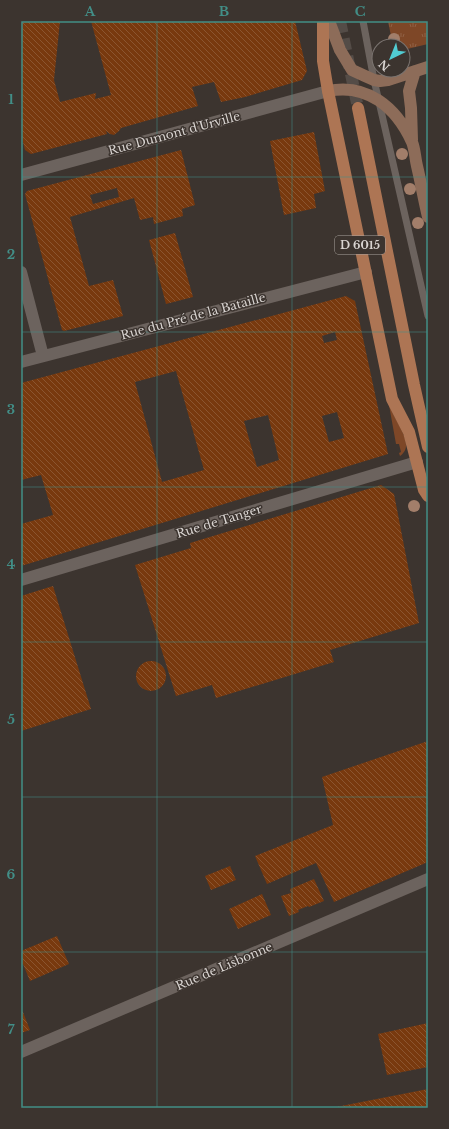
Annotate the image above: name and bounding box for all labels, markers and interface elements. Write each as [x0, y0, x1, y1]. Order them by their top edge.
text: A [84, 3, 96, 20]
text: B [219, 3, 229, 20]
text: C [355, 3, 366, 20]
north arrow [371, 38, 411, 78]
text: N [375, 56, 393, 74]
text: 1 [8, 91, 14, 108]
street label: Rue Dumont d'Urville [106, 108, 242, 158]
road number: D 6015 [335, 236, 385, 254]
text: 2 [7, 246, 15, 263]
street label: Rue du Pré de la Bataille [119, 289, 267, 343]
text: 3 [7, 401, 15, 418]
street label: Rue de Tanger [174, 501, 264, 541]
text: 4 [7, 556, 16, 573]
text: 5 [7, 711, 15, 728]
text: 6 [7, 866, 16, 883]
street label: Rue de Lisbonne [173, 939, 275, 993]
text: 7 [8, 1021, 15, 1038]

